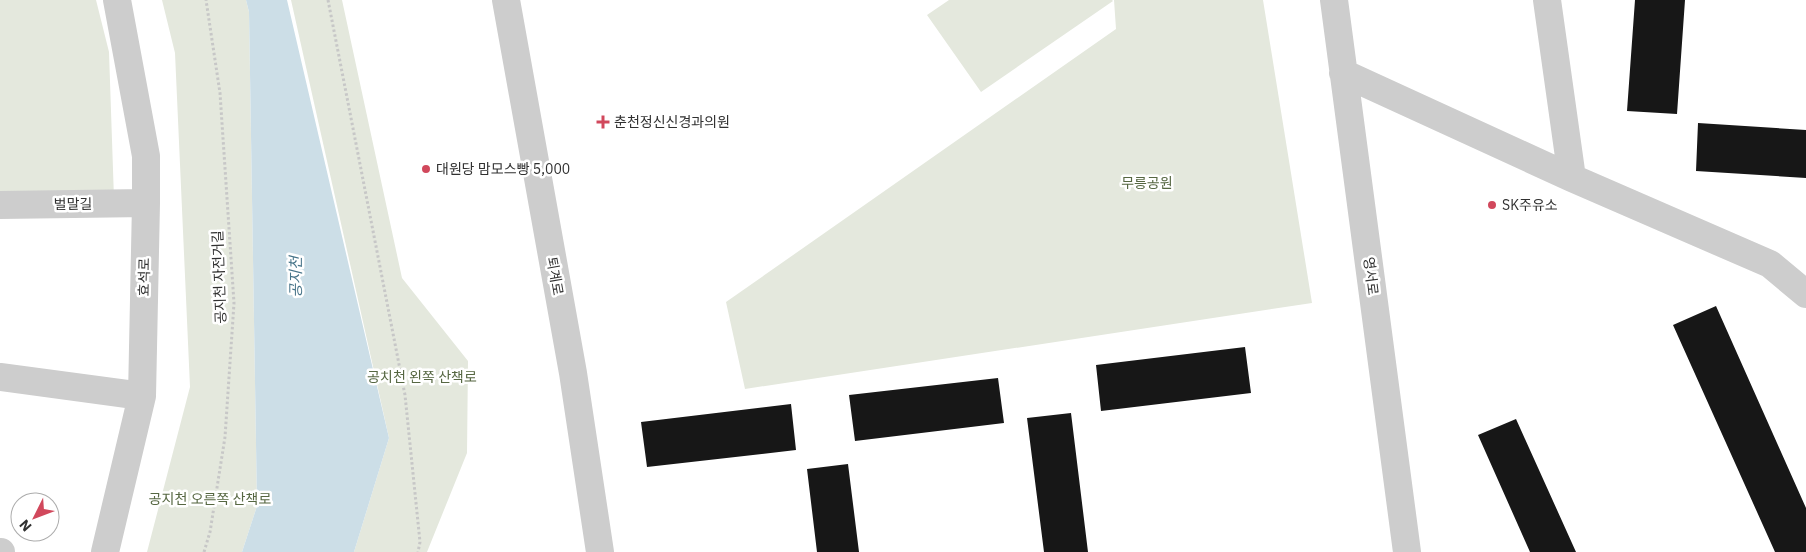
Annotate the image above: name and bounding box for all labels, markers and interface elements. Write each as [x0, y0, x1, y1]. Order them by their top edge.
place label: 춘천정신신경과의원 [614, 113, 730, 131]
marker: 춘천정신신경과의원 [596, 115, 610, 129]
place label: 대원당 맘모스빵 5,000 [436, 160, 570, 178]
marker: 대원당 맘모스빵 5,000 [420, 163, 432, 175]
park label: 무릉공원 [1121, 174, 1173, 192]
street label: 벌말길 [54, 195, 92, 213]
place label: SK주유소 [1502, 196, 1558, 214]
marker: SK주유소 [1486, 199, 1498, 211]
street label: 공지천 자전거길 [208, 230, 230, 324]
water label: 공지천 [286, 254, 305, 298]
street label: 퇴계로 [543, 255, 567, 297]
street label: 영서로 [1360, 256, 1382, 296]
street label: 효석로 [135, 257, 153, 296]
park label: 공치천 왼쪽 산책로 [367, 368, 477, 386]
park label: 공지천 오른쪽 산책로 [149, 490, 271, 508]
north arrow [10, 492, 60, 542]
text: N [15, 516, 35, 535]

